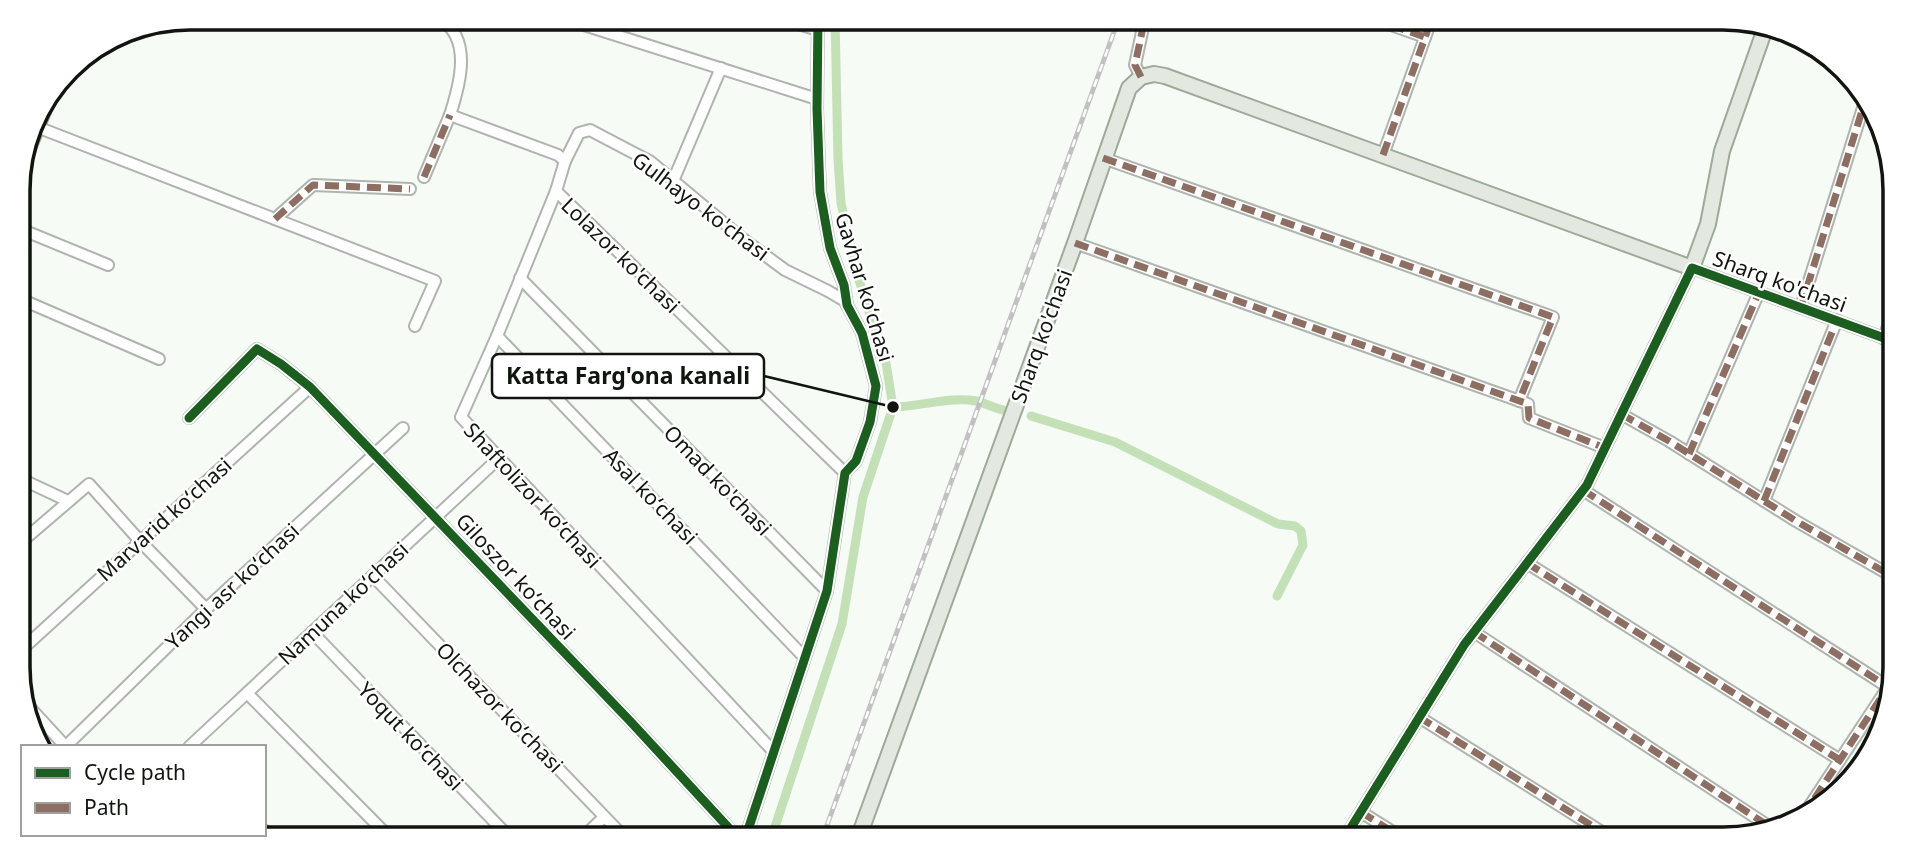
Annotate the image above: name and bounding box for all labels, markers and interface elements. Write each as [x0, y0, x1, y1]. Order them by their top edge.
street label: Gulhayo ko'chasi [627, 145, 775, 267]
street label: Lolazor ko'chasi [555, 191, 687, 319]
street label: Gavhar koʻchasi [829, 209, 901, 365]
street label: Sharq ko'chasi [1709, 244, 1851, 318]
street label: Sharq ko'chasi [1004, 265, 1078, 407]
callout: Katta Farg'ona kanali [492, 354, 764, 398]
text: Katta Farg'ona kanali [506, 359, 750, 391]
street label: Shaftolizor koʻchasi [458, 416, 608, 574]
street label: Omad ko'chasi [658, 419, 778, 541]
street label: Asal koʻchasi [598, 442, 704, 550]
street label: Marvarid koʻchasi [91, 451, 237, 587]
street label: Giloszor koʻchasi [450, 507, 582, 645]
street label: Yangi asr koʻchasi [159, 517, 305, 655]
street label: Namuna koʻchasi [272, 535, 414, 671]
street label: Olchazor koʻchasi [430, 636, 570, 778]
street label: Yoqut koʻchasi [352, 676, 470, 796]
legend [21, 745, 266, 836]
text: Cycle path [84, 758, 186, 786]
text: Path [84, 793, 129, 821]

